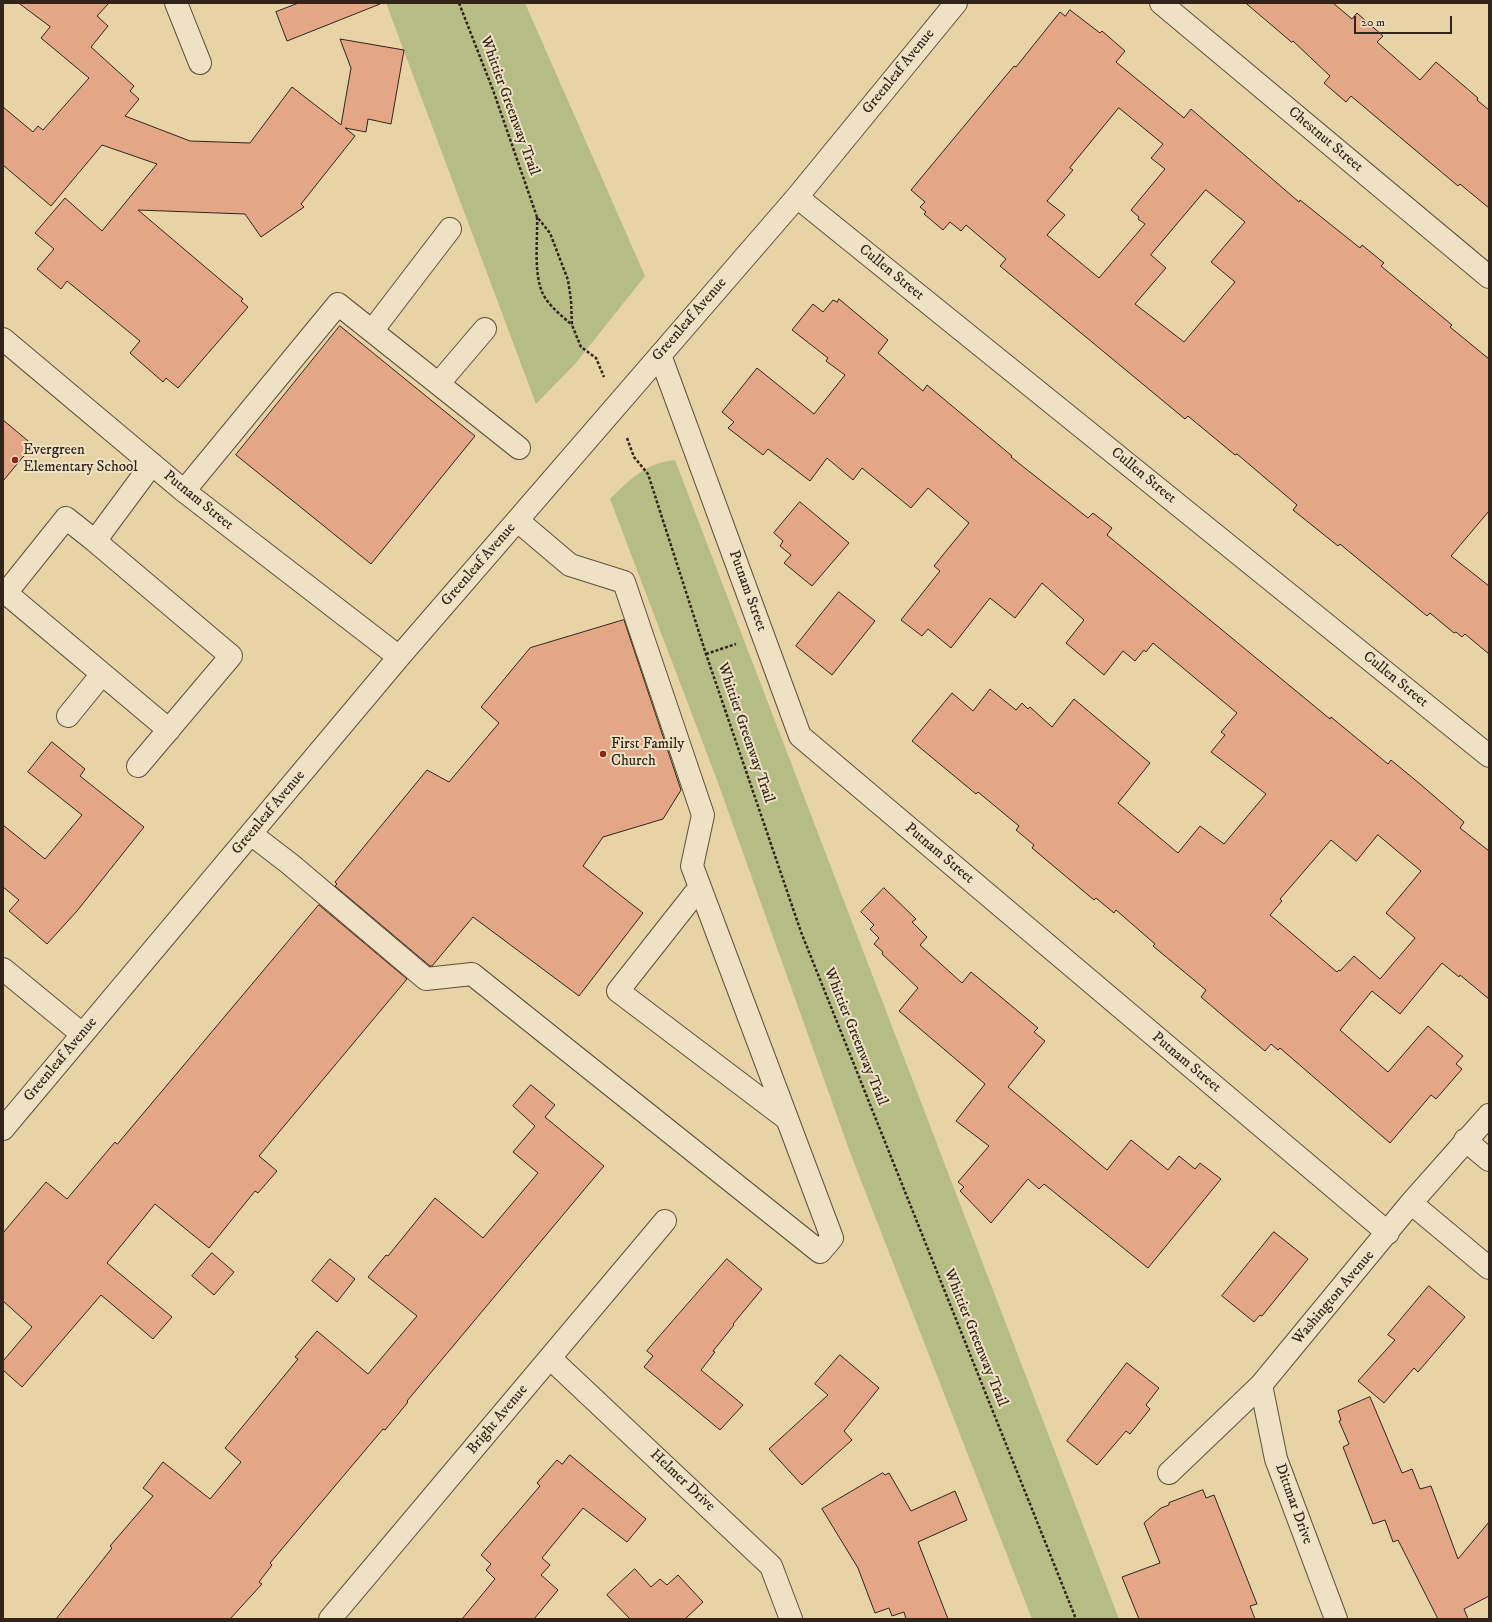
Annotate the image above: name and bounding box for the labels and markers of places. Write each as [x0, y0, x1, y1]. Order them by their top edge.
place label: Evergreen Elementary School [23, 442, 138, 477]
marker: Evergreen Elementary School [10, 455, 20, 465]
place label: First Family Church [611, 736, 684, 771]
marker: First Family Church [598, 749, 608, 759]

